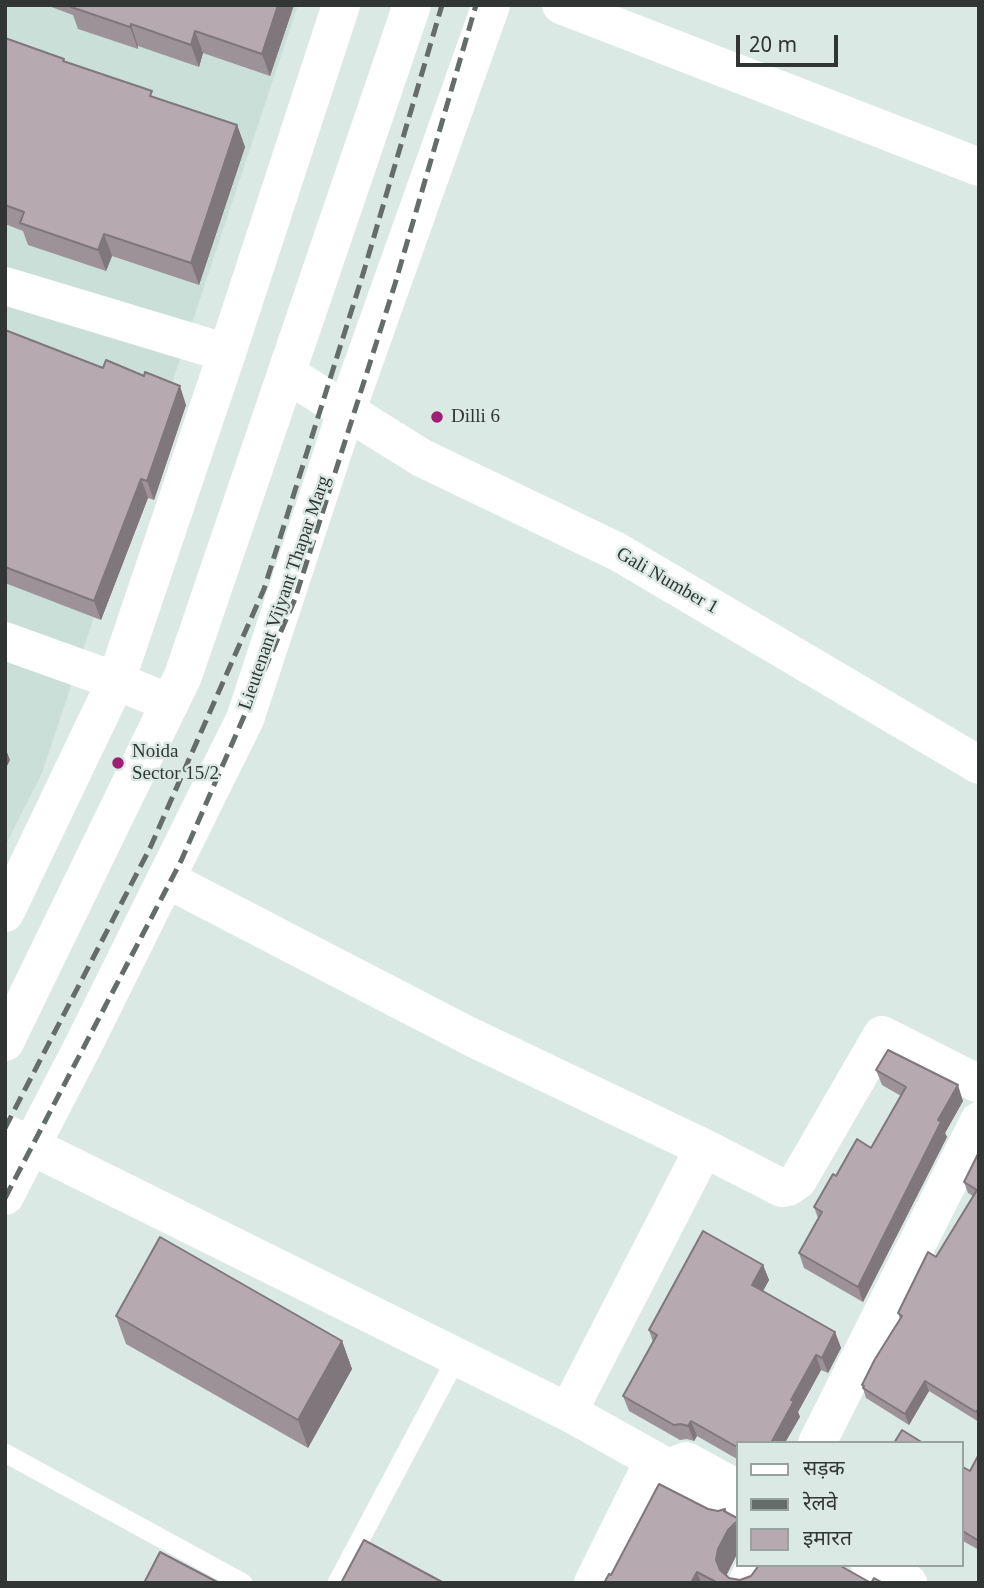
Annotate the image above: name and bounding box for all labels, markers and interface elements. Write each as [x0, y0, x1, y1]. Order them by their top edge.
scale bar [739, 21, 841, 65]
text: 20 m [749, 33, 797, 61]
place label: Dilli 6 [451, 406, 500, 428]
marker: Dilli 6 [429, 409, 445, 425]
street label: Lieutenant Vijyant Thapar Marg [228, 456, 342, 730]
street label: Gali Number 1 [606, 539, 728, 623]
place label: Noida Sector 15/2 [132, 741, 233, 785]
marker: Noida Sector 15/2 [110, 755, 126, 771]
legend [736, 1441, 963, 1567]
text: सड़क [803, 1456, 845, 1484]
text: रेलवे [803, 1491, 838, 1519]
text: इमारत [803, 1526, 852, 1554]

